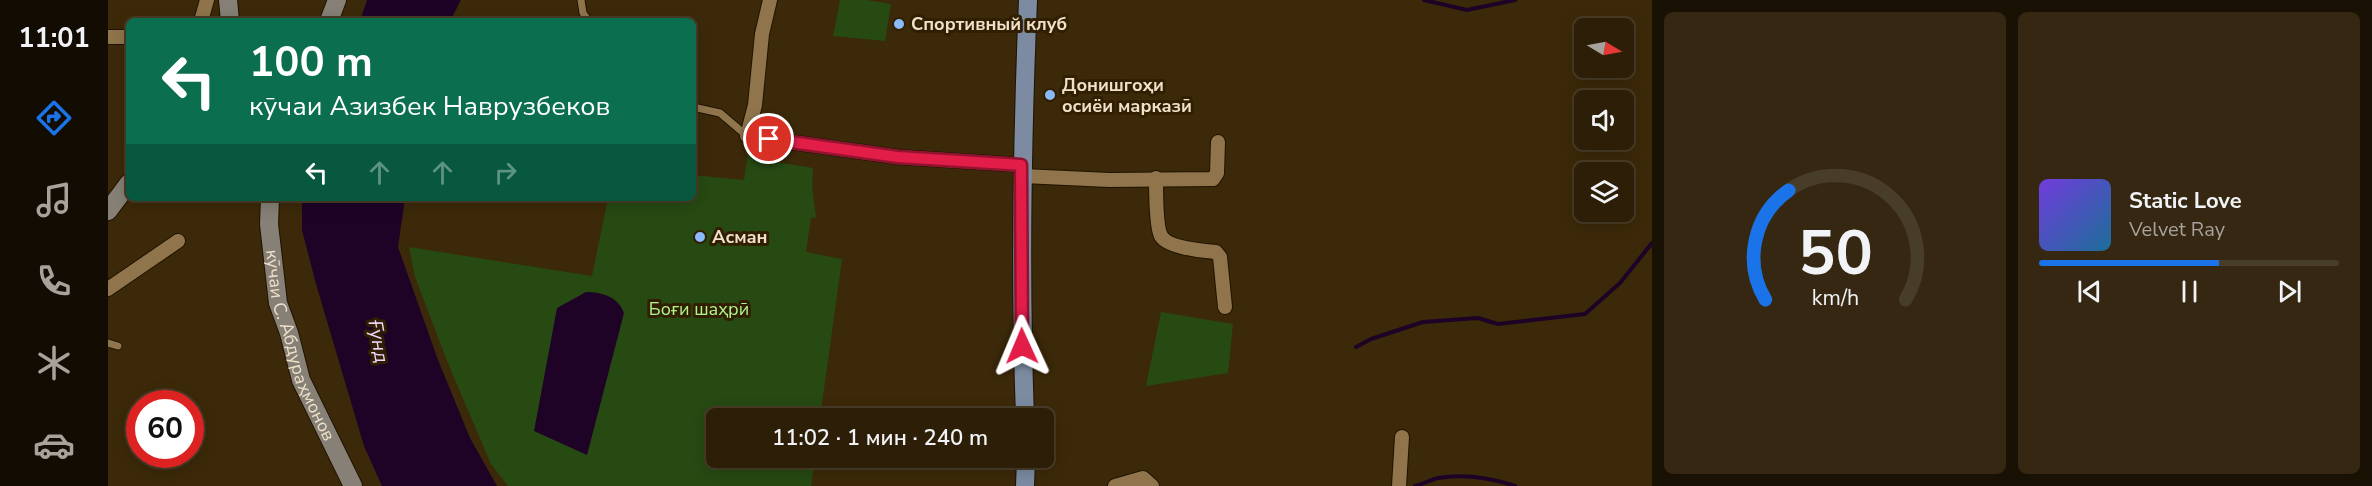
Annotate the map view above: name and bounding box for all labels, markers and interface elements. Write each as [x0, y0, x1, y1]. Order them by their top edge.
place label: Спортивный клуб [911, 12, 1067, 36]
marker: Спортивный клуб [892, 17, 906, 31]
north arrow [1574, 18, 1634, 78]
map controls [1574, 18, 1634, 222]
text: 11:01 [18, 20, 90, 57]
text: 100 m [249, 34, 373, 91]
icon: left [150, 42, 228, 120]
place label: Донишгоҳи осиёи марказӣ [1062, 73, 1192, 118]
text: кӯчаи Азизбек Наврузбеков [249, 88, 610, 125]
marker: Донишгоҳи осиёи марказӣ [1043, 88, 1057, 102]
button: sound [1574, 90, 1634, 150]
icon: directions [33, 97, 75, 139]
pin [743, 113, 794, 164]
icon: arrive [752, 122, 785, 155]
icon: left [300, 156, 333, 189]
icon: ahead [363, 156, 396, 189]
icon: ahead [426, 156, 459, 189]
icon: right [489, 156, 522, 189]
button: layers [1574, 162, 1634, 222]
icon: music [33, 179, 75, 221]
text: Static Love [2129, 186, 2242, 216]
text: 50 [1798, 211, 1872, 296]
text: Velvet Ray [2129, 216, 2225, 243]
place label: Асман [712, 225, 768, 249]
marker: Асман [693, 230, 707, 244]
street label: кӯчаи С. Абдураҳмонов [260, 248, 341, 445]
icon: phone [33, 260, 75, 302]
icon: previous [2073, 275, 2106, 308]
icon: pause [2173, 275, 2206, 308]
icon: next [2273, 275, 2306, 308]
text: km/h [1811, 283, 1859, 313]
park label: Боғи шаҳрӣ [649, 297, 749, 321]
position arrow [990, 314, 1054, 378]
water label: Ғунд [361, 317, 396, 365]
icon: climate [33, 342, 75, 384]
speed limit sign: 60 [126, 390, 204, 468]
text: 11:02 · 1 мин · 240 m [772, 423, 988, 453]
icon: car [33, 424, 75, 466]

